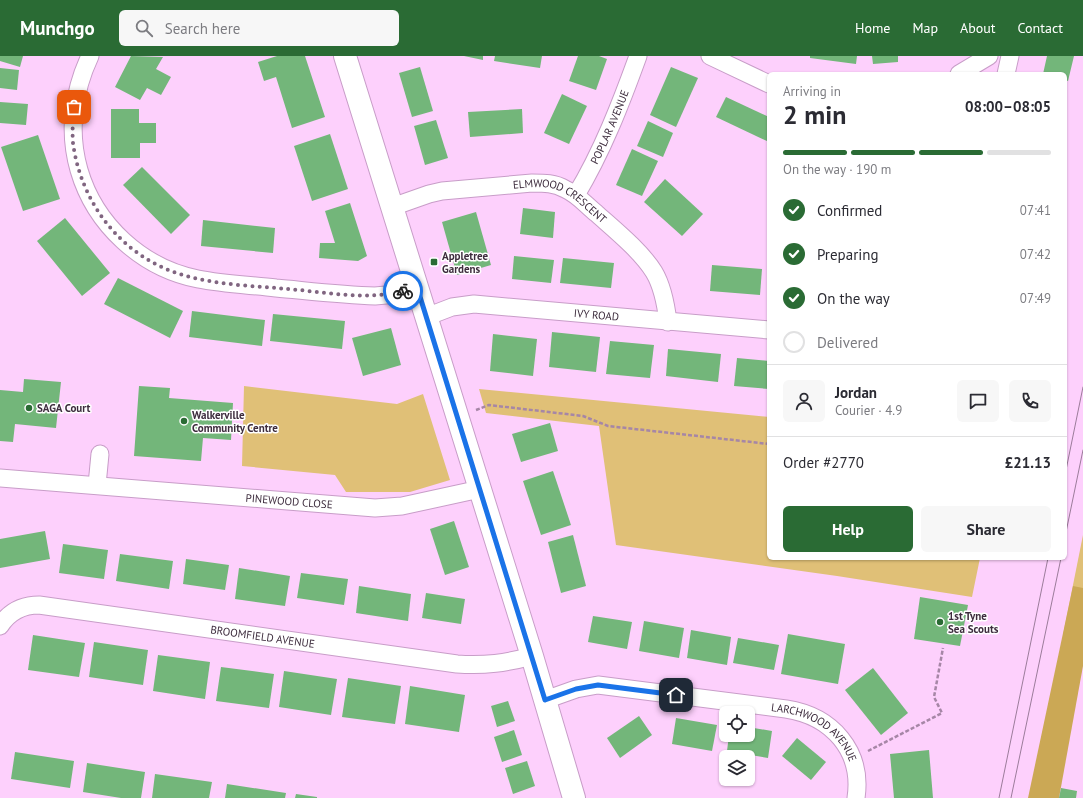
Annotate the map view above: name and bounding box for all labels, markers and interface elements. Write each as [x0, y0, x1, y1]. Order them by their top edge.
search box [119, 10, 399, 46]
text: Munchgo [20, 16, 95, 40]
icon: search [133, 17, 155, 39]
text: Search here [165, 19, 240, 38]
text: Home [855, 19, 890, 37]
text: Map [912, 19, 938, 37]
text: About [960, 19, 996, 37]
text: Contact [1018, 19, 1063, 37]
text: Arriving in [783, 83, 841, 100]
street label: POPLAR AVENUE [587, 88, 632, 166]
pin [57, 90, 91, 124]
icon: bag [63, 96, 85, 118]
text: 08:00–08:05 [965, 97, 1051, 116]
text: 2 min [783, 98, 846, 131]
text: On the way · 190 m [783, 161, 891, 178]
street label: ELMWOOD CRESCENT [512, 176, 609, 226]
icon: check [783, 199, 805, 221]
text: Confirmed [817, 201, 882, 220]
text: 07:41 [1020, 202, 1051, 219]
icon: check [783, 243, 805, 265]
text: Preparing [817, 245, 879, 264]
text: 07:42 [1020, 246, 1051, 263]
place label: Appletree Gardens [442, 249, 489, 276]
marker: Appletree Gardens [429, 257, 439, 267]
courier [383, 271, 423, 311]
icon: bike [392, 280, 414, 302]
icon: check [783, 287, 805, 309]
text: On the way [817, 289, 890, 308]
text: 07:49 [1020, 290, 1051, 307]
street label: IVY ROAD [573, 306, 620, 324]
text: Delivered [817, 333, 878, 352]
button: person [783, 380, 825, 422]
button: chat [957, 380, 999, 422]
button: phone [1009, 380, 1051, 422]
text: Jordan [835, 383, 877, 402]
place label: SAGA Court [37, 401, 90, 415]
text: Courier · 4.9 [835, 402, 902, 419]
marker: SAGA Court [24, 403, 34, 413]
place label: Walkerville Community Centre [192, 408, 278, 435]
marker: Walkerville Community Centre [179, 416, 189, 426]
text: Order #2770 [783, 453, 864, 472]
text: £21.13 [1005, 453, 1051, 472]
street label: PINEWOOD CLOSE [245, 491, 333, 512]
button: Help [783, 506, 913, 552]
button: Share [921, 506, 1051, 552]
place label: 1st Tyne Sea Scouts [948, 609, 999, 636]
marker: 1st Tyne Sea Scouts [935, 617, 945, 627]
street label: BROOMFIELD AVENUE [209, 622, 316, 651]
pin [659, 678, 693, 712]
icon: home [665, 684, 687, 706]
street label: LARCHWOOD AVENUE [770, 700, 860, 763]
map controls [719, 706, 755, 786]
button: locate [719, 706, 755, 742]
button: layers [719, 750, 755, 786]

